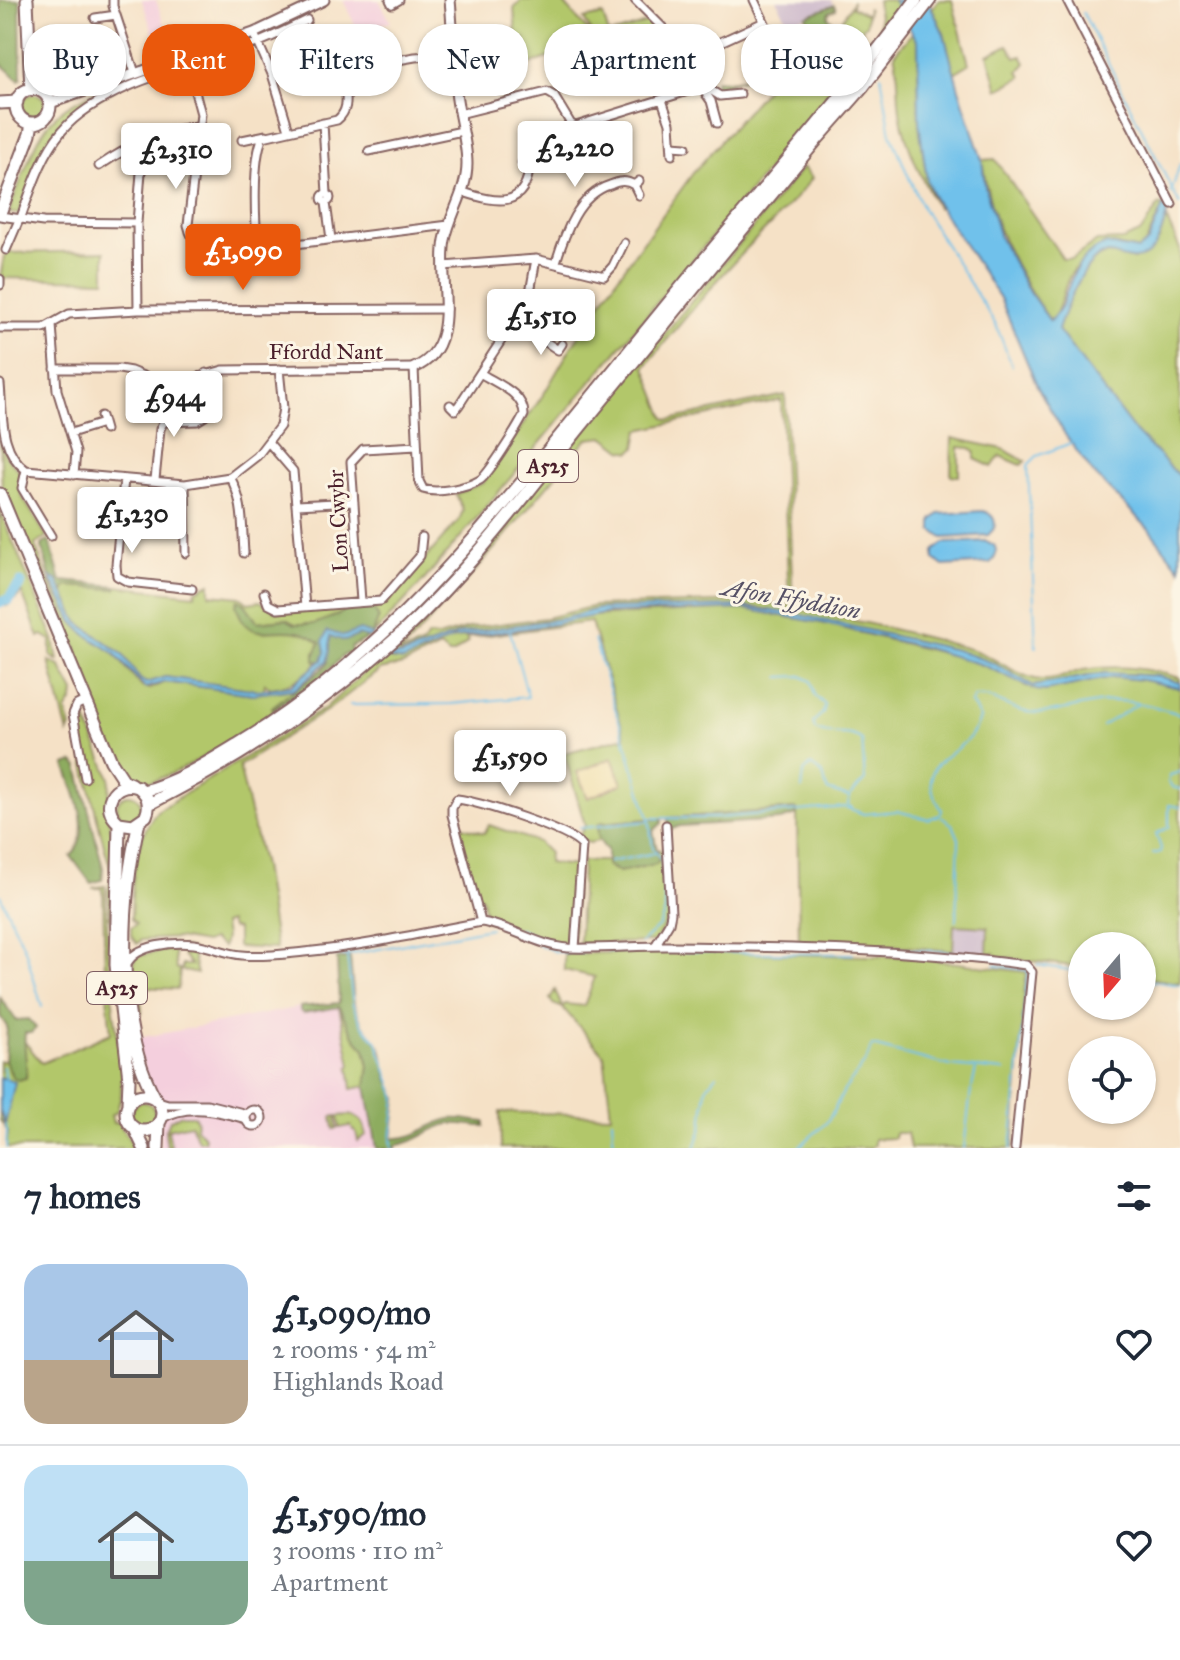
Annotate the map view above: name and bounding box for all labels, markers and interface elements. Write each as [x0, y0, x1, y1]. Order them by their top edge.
chip: Buy [24, 24, 126, 96]
chip: Rent [142, 24, 255, 96]
chip: Filters [271, 24, 402, 96]
chip: New [418, 24, 528, 96]
chip: Apartment [544, 24, 725, 96]
chip: House [741, 24, 872, 96]
pin: £2,220 [510, 121, 640, 189]
pin: £2,310 [111, 123, 241, 191]
text: £2,220 [536, 131, 614, 163]
text: £2,310 [139, 133, 213, 165]
pin: £1,090 [178, 224, 308, 292]
text: £1,090 [203, 234, 283, 266]
pin: £1,510 [476, 289, 606, 357]
text: £1,510 [505, 299, 577, 331]
street label: Ffordd Nant [269, 338, 383, 365]
pin: £944 [127, 371, 221, 439]
text: £944 [143, 381, 205, 413]
road number: A525 [518, 450, 578, 482]
street label: Lon Cwybr [322, 468, 354, 573]
pin: £1,230 [67, 487, 197, 555]
text: £1,230 [95, 497, 169, 529]
water label: Afon Ffyddion [716, 572, 863, 626]
pin: £1,590 [445, 730, 575, 798]
text: £1,590 [472, 740, 548, 772]
north arrow [1068, 932, 1156, 1020]
map controls [1068, 932, 1156, 1124]
road number: A525 [87, 972, 147, 1004]
button: locate [1068, 1036, 1156, 1124]
icon: filters [1112, 1174, 1156, 1218]
text: 7 homes [24, 1176, 141, 1217]
text: £1,090/mo [272, 1292, 431, 1333]
icon: home [88, 1296, 184, 1392]
icon: heart [1112, 1322, 1156, 1366]
text: 2 rooms · 54 m² [272, 1333, 436, 1365]
text: Highlands Road [272, 1365, 444, 1397]
text: £1,590/mo [272, 1493, 426, 1534]
icon: home [88, 1497, 184, 1593]
icon: heart [1112, 1523, 1156, 1567]
text: 3 rooms · 110 m² [272, 1534, 443, 1566]
text: Apartment [272, 1566, 388, 1598]

